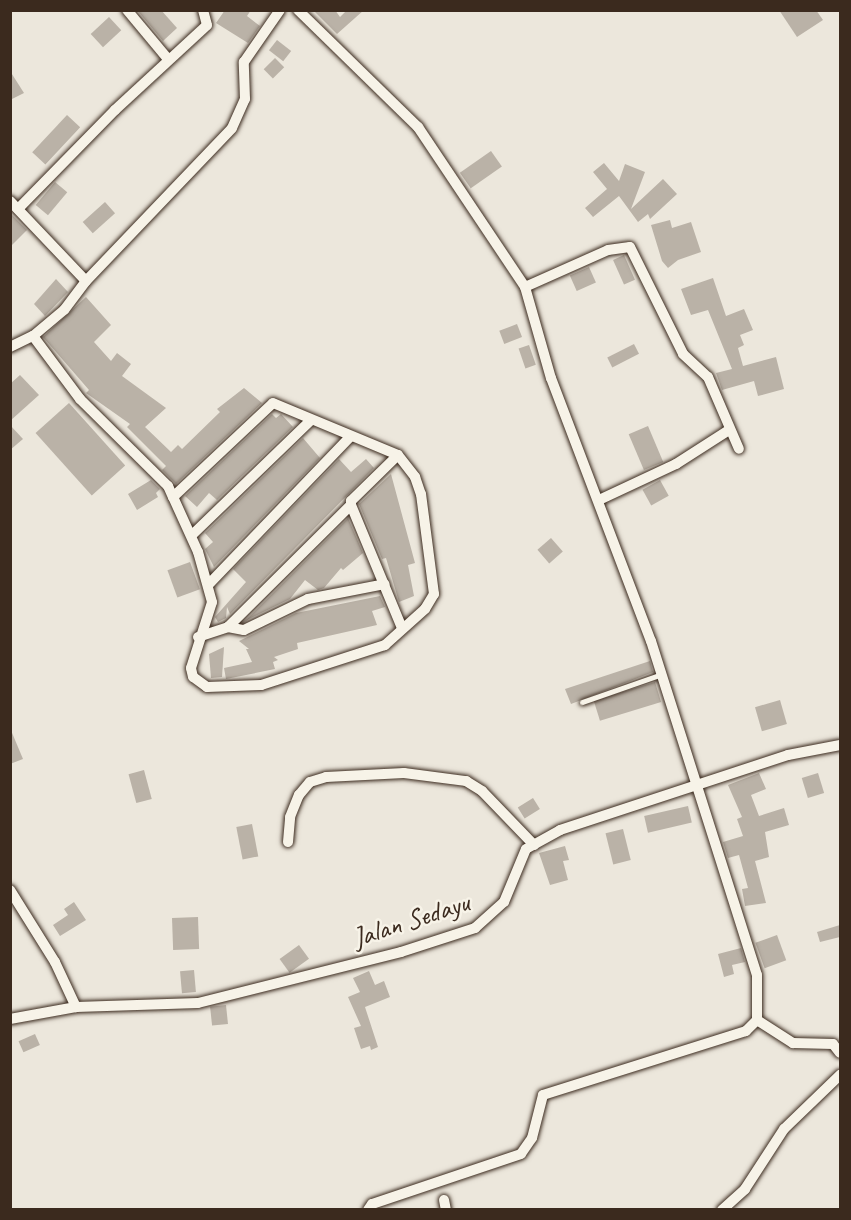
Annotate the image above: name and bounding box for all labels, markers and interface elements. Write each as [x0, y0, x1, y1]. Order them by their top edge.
street label: Jalan Sedayu [349, 885, 473, 955]

